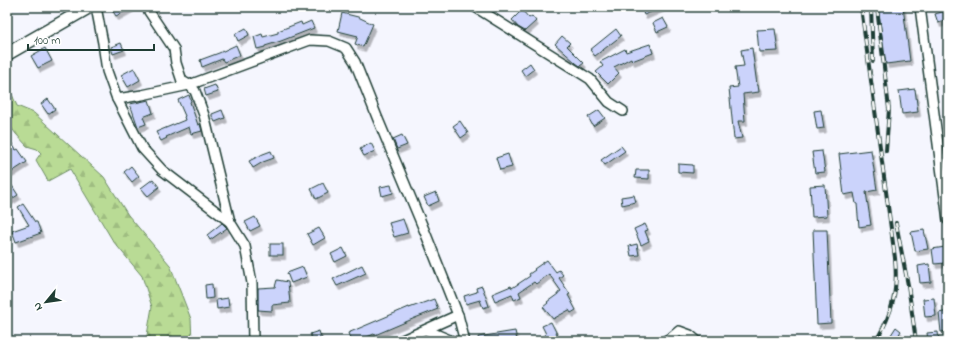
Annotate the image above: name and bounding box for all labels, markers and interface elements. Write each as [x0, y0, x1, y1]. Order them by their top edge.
scale bar [28, 26, 154, 52]
text: 100 m [34, 32, 61, 50]
north arrow [26, 282, 66, 322]
text: N [29, 299, 47, 313]

